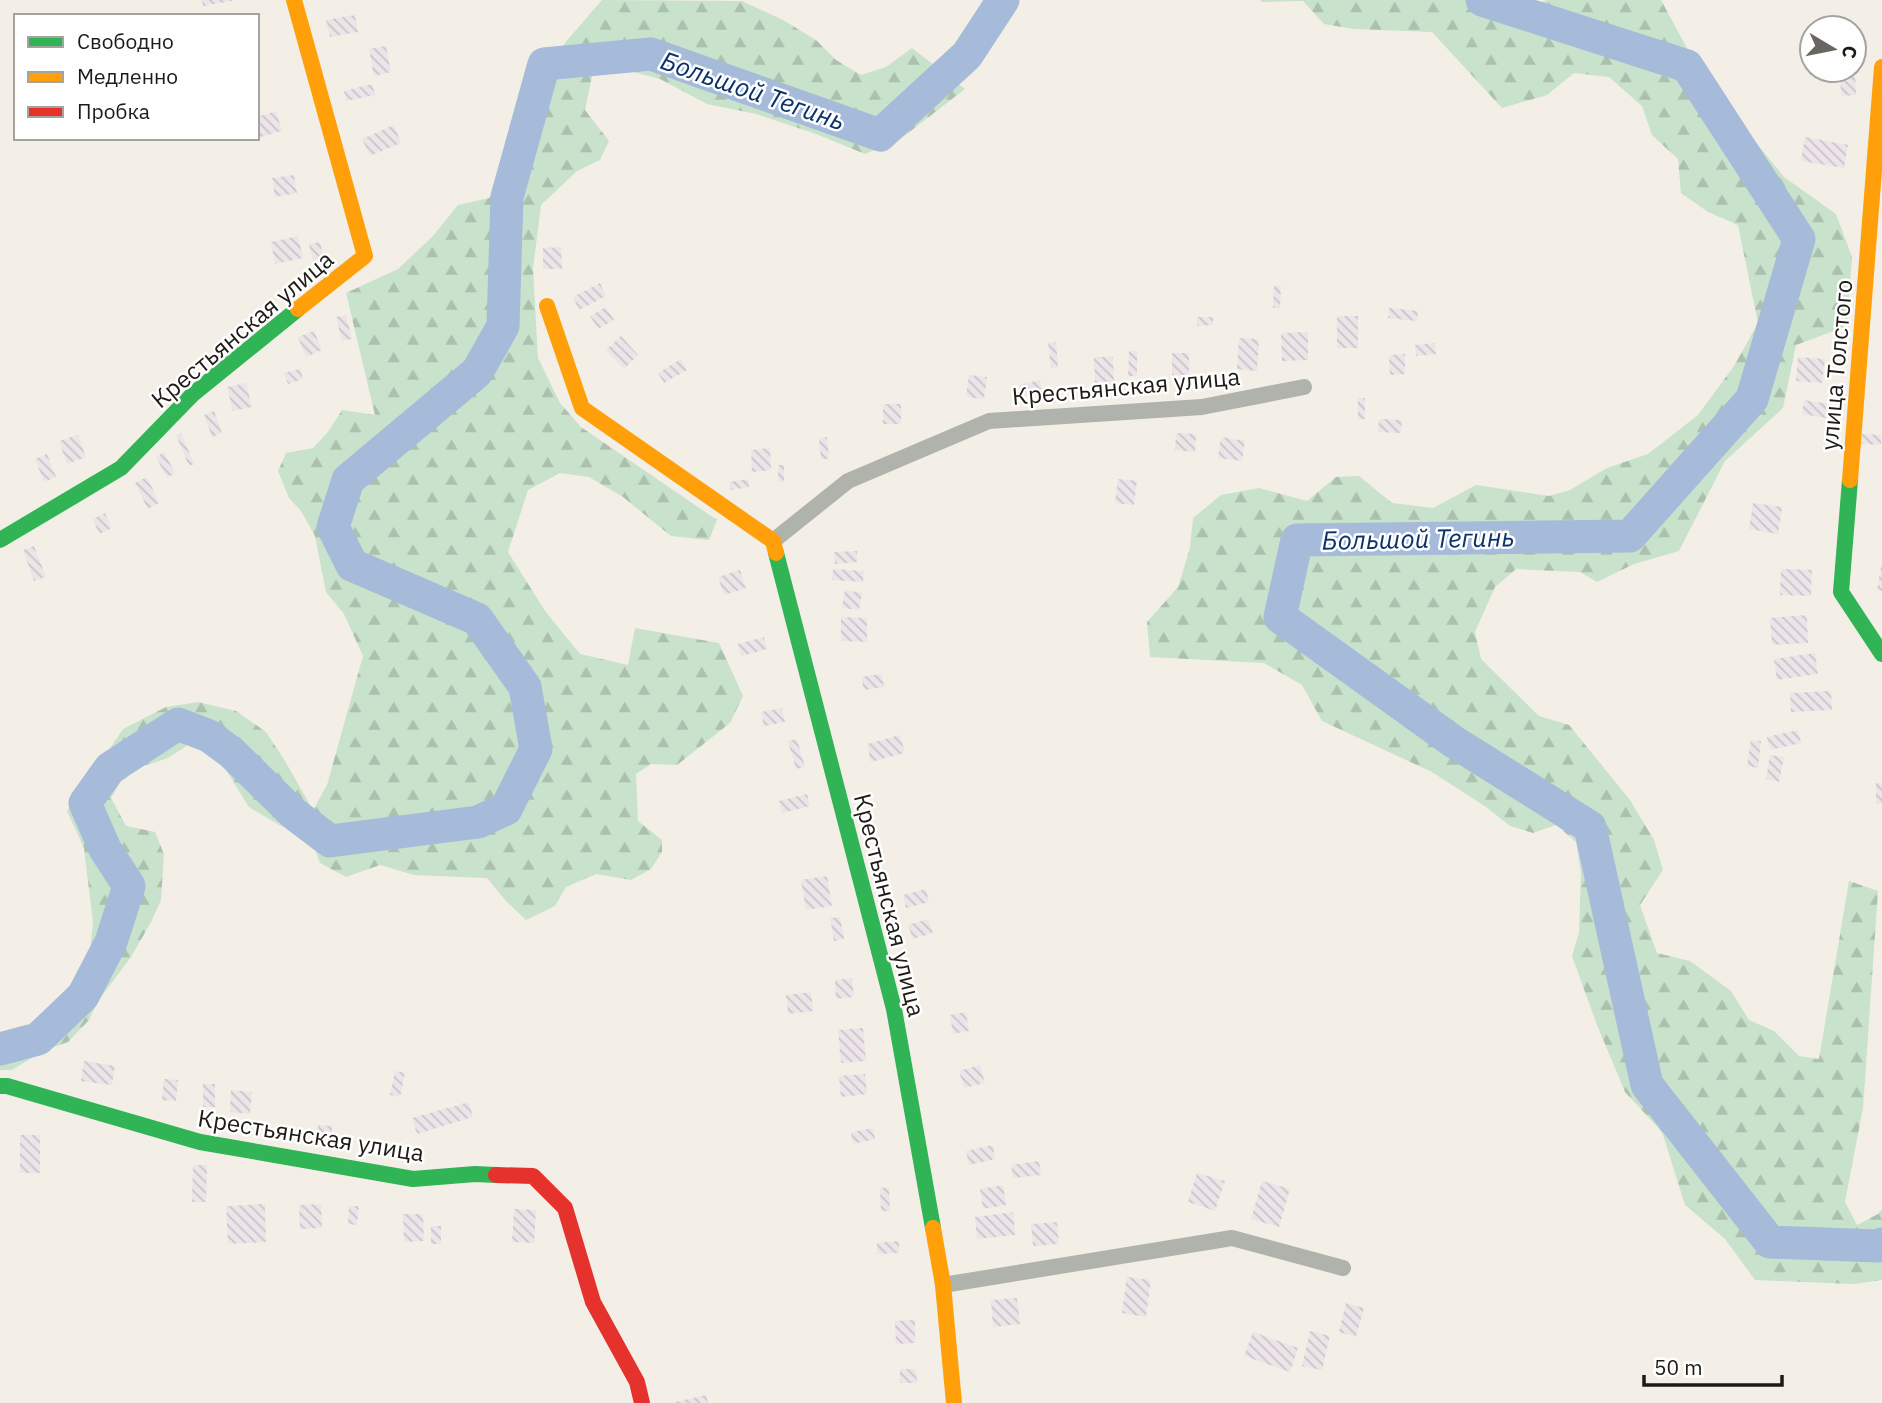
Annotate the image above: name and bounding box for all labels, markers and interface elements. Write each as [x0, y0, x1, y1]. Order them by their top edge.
legend [14, 14, 259, 140]
north arrow [1798, 14, 1868, 84]
text: Свободно [77, 27, 174, 55]
water label: Большой Тегинь [656, 43, 850, 137]
text: С [1837, 44, 1863, 60]
text: Медленно [77, 62, 178, 90]
text: Пробка [77, 97, 150, 125]
street label: Крестьянская улица [144, 243, 340, 415]
street label: улица Толстого [1813, 278, 1859, 452]
street label: Крестьянская улица [1011, 360, 1242, 412]
water label: Большой Тегинь [1321, 519, 1515, 557]
street label: Крестьянская улица [847, 790, 933, 1020]
street label: Крестьянская улица [196, 1101, 427, 1169]
scale bar [1644, 1344, 1782, 1388]
text: 50 m [1654, 1353, 1703, 1381]

